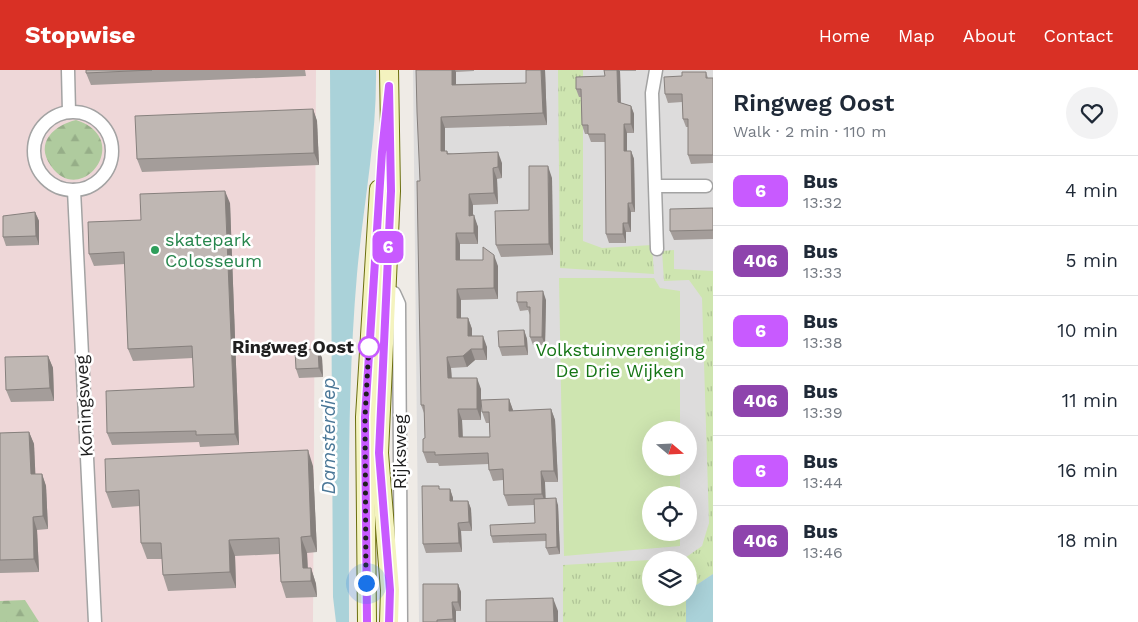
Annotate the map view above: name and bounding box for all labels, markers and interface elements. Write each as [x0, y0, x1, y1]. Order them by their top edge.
text: Stopwise [25, 21, 135, 49]
text: Home [819, 25, 870, 46]
text: Map [898, 25, 935, 46]
text: About [963, 25, 1015, 46]
text: Contact [1043, 25, 1113, 46]
button: heart [1066, 87, 1118, 139]
text: Ringweg Oost [733, 89, 894, 117]
text: Walk · 2 min · 110 m [733, 122, 886, 141]
text: Bus [803, 170, 838, 193]
text: 4 min [1065, 179, 1118, 202]
text: 6 [755, 180, 766, 201]
text: 13:32 [803, 193, 842, 212]
place label: skatepark Colosseum [165, 229, 262, 271]
line badge: 6 [372, 231, 404, 263]
text: 6 [382, 236, 394, 257]
text: Bus [803, 240, 838, 263]
marker: skatepark Colosseum [149, 244, 161, 256]
text: 5 min [1066, 249, 1118, 272]
text: 406 [743, 250, 778, 271]
text: 13:33 [803, 263, 842, 282]
text: Bus [803, 310, 838, 333]
text: 10 min [1057, 319, 1118, 342]
text: 6 [755, 320, 766, 341]
text: 13:38 [803, 333, 843, 352]
place label: Ringweg Oost [232, 336, 354, 357]
marker: Ringweg Oost [358, 336, 380, 358]
park label: Volkstuinvereniging De Drie Wijken [535, 339, 705, 381]
street label: Koningsweg [70, 354, 97, 458]
water label: Damsterdiep [317, 377, 340, 495]
text: Bus [803, 380, 838, 403]
text: 11 min [1062, 389, 1118, 412]
text: 406 [743, 390, 778, 411]
text: 13:39 [803, 403, 843, 422]
street label: Rijksweg [389, 414, 410, 490]
north arrow [642, 421, 698, 476]
map controls [642, 421, 697, 606]
text: Bus [803, 450, 838, 473]
text: 16 min [1058, 459, 1118, 482]
text: 6 [755, 460, 766, 481]
text: 13:44 [803, 473, 843, 492]
button: locate [642, 486, 697, 541]
text: Bus [803, 520, 838, 543]
text: 18 min [1057, 529, 1118, 552]
text: 406 [743, 530, 778, 551]
text: 13:46 [803, 543, 843, 562]
button: layers [642, 551, 697, 606]
your location [354, 571, 379, 596]

